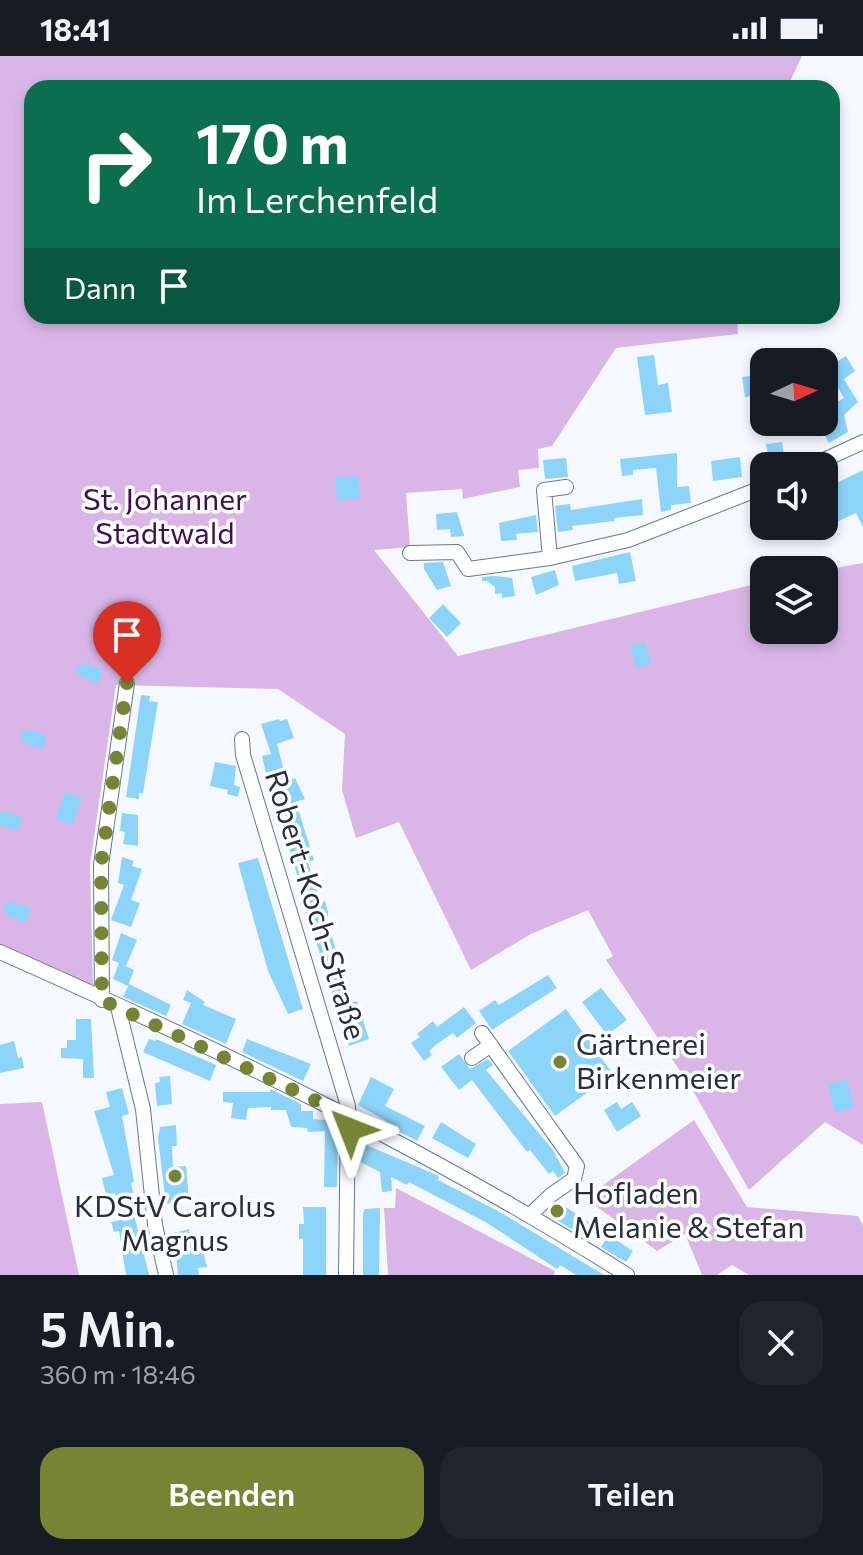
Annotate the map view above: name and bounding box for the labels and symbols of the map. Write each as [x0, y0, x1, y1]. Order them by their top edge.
north arrow [750, 348, 838, 436]
park label: St. Johanner Stadtwald [83, 479, 247, 550]
pin [93, 601, 161, 683]
street label: Robert-Koch-Straße [259, 765, 376, 1044]
place label: Gärtnerei Birkenmeier [576, 1024, 741, 1095]
marker: Gärtnerei Birkenmeier [551, 1053, 569, 1071]
position arrow [308, 1087, 392, 1171]
marker: KDStV Carolus Magnus [166, 1167, 184, 1185]
place label: Hofladen Melanie & Stefan [573, 1173, 804, 1244]
place label: KDStV Carolus Magnus [74, 1186, 276, 1257]
marker: Hofladen Melanie & Stefan [548, 1202, 566, 1220]

